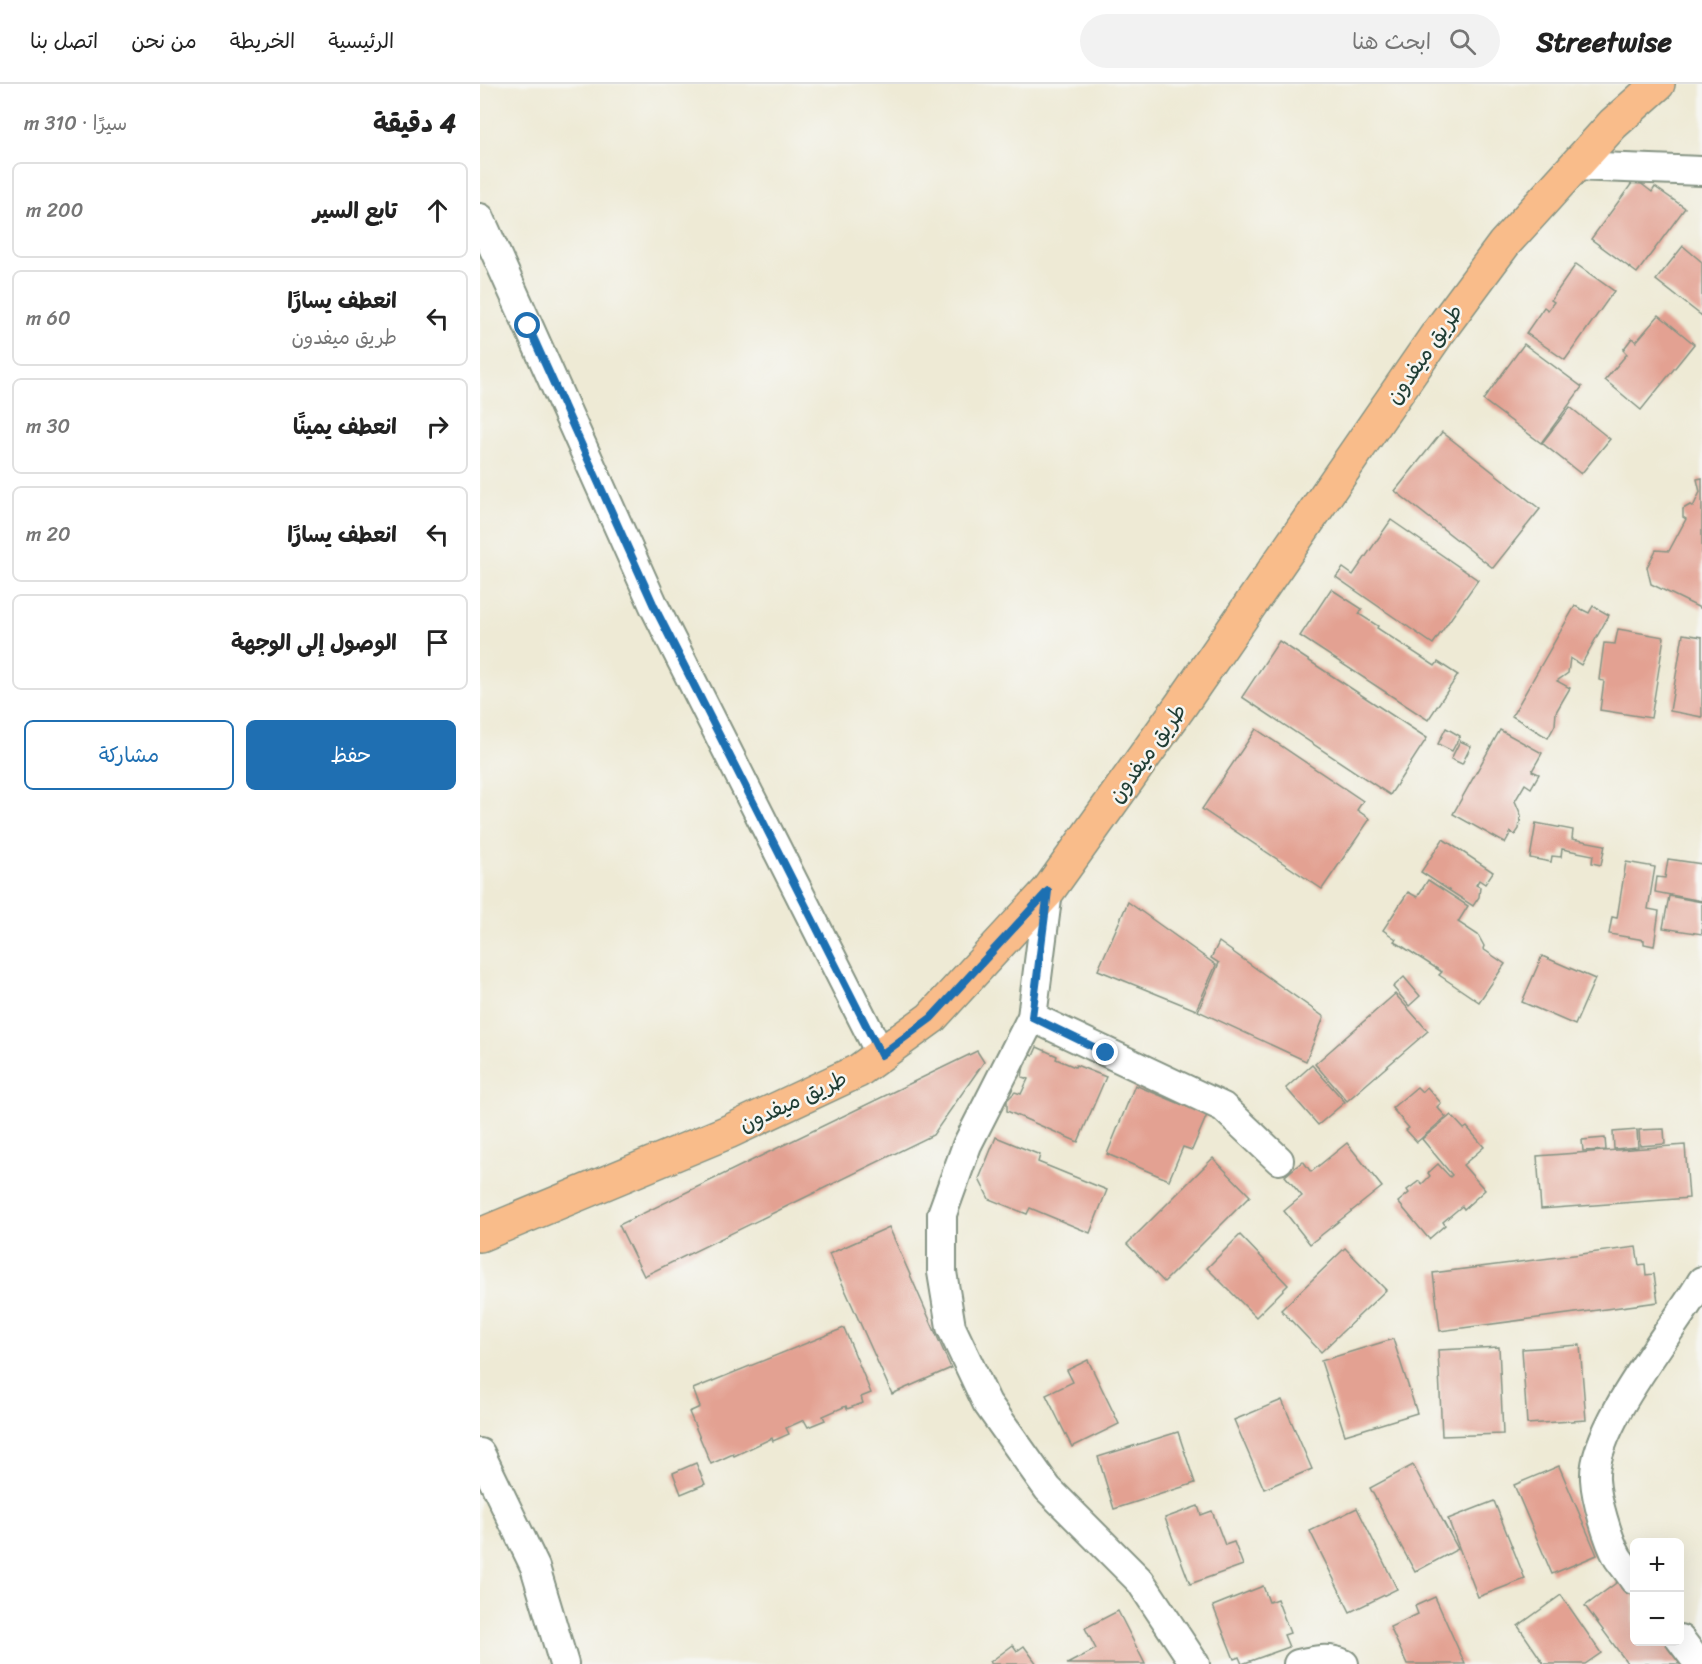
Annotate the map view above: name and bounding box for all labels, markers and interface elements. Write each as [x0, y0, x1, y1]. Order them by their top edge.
search box [1080, 14, 1500, 68]
text: Streetwise [1536, 17, 1672, 66]
text: اتصل بنا [30, 22, 98, 60]
text: من نحن [131, 22, 197, 60]
text: الخريطة [230, 22, 295, 60]
text: الرئيسية [328, 22, 394, 60]
text: ابحث هنا [1352, 22, 1431, 61]
icon: search [1446, 25, 1479, 58]
text: 4 دقيقة [373, 100, 456, 146]
text: سيرًا · 310 m [24, 106, 127, 141]
text: تابع السير [313, 191, 397, 230]
text: 200 m [26, 193, 83, 228]
icon: ahead [421, 194, 454, 227]
text: انعطف يسارًا [287, 281, 397, 320]
street label: طريق ميفدون [1375, 295, 1473, 413]
text: 60 m [26, 301, 71, 336]
icon: left [421, 302, 454, 335]
route start [514, 312, 540, 338]
text: طريق ميفدون [291, 320, 397, 355]
text: انعطف يمينًا [293, 407, 397, 446]
text: 30 m [26, 409, 70, 444]
icon: right [421, 410, 454, 443]
text: انعطف يسارًا [287, 515, 397, 554]
text: 20 m [26, 517, 71, 552]
icon: left [421, 518, 454, 551]
text: الوصول إلى الوجهة [231, 623, 397, 662]
icon: arrive [421, 626, 454, 659]
street label: طريق ميفدون [1097, 695, 1197, 811]
button: مشاركة [24, 720, 234, 790]
button: حفظ [246, 720, 456, 790]
route end [1092, 1039, 1118, 1065]
street label: طريق ميفدون [732, 1059, 854, 1143]
map controls [1630, 1538, 1684, 1646]
button: + [1630, 1538, 1684, 1592]
button: − [1630, 1592, 1684, 1646]

